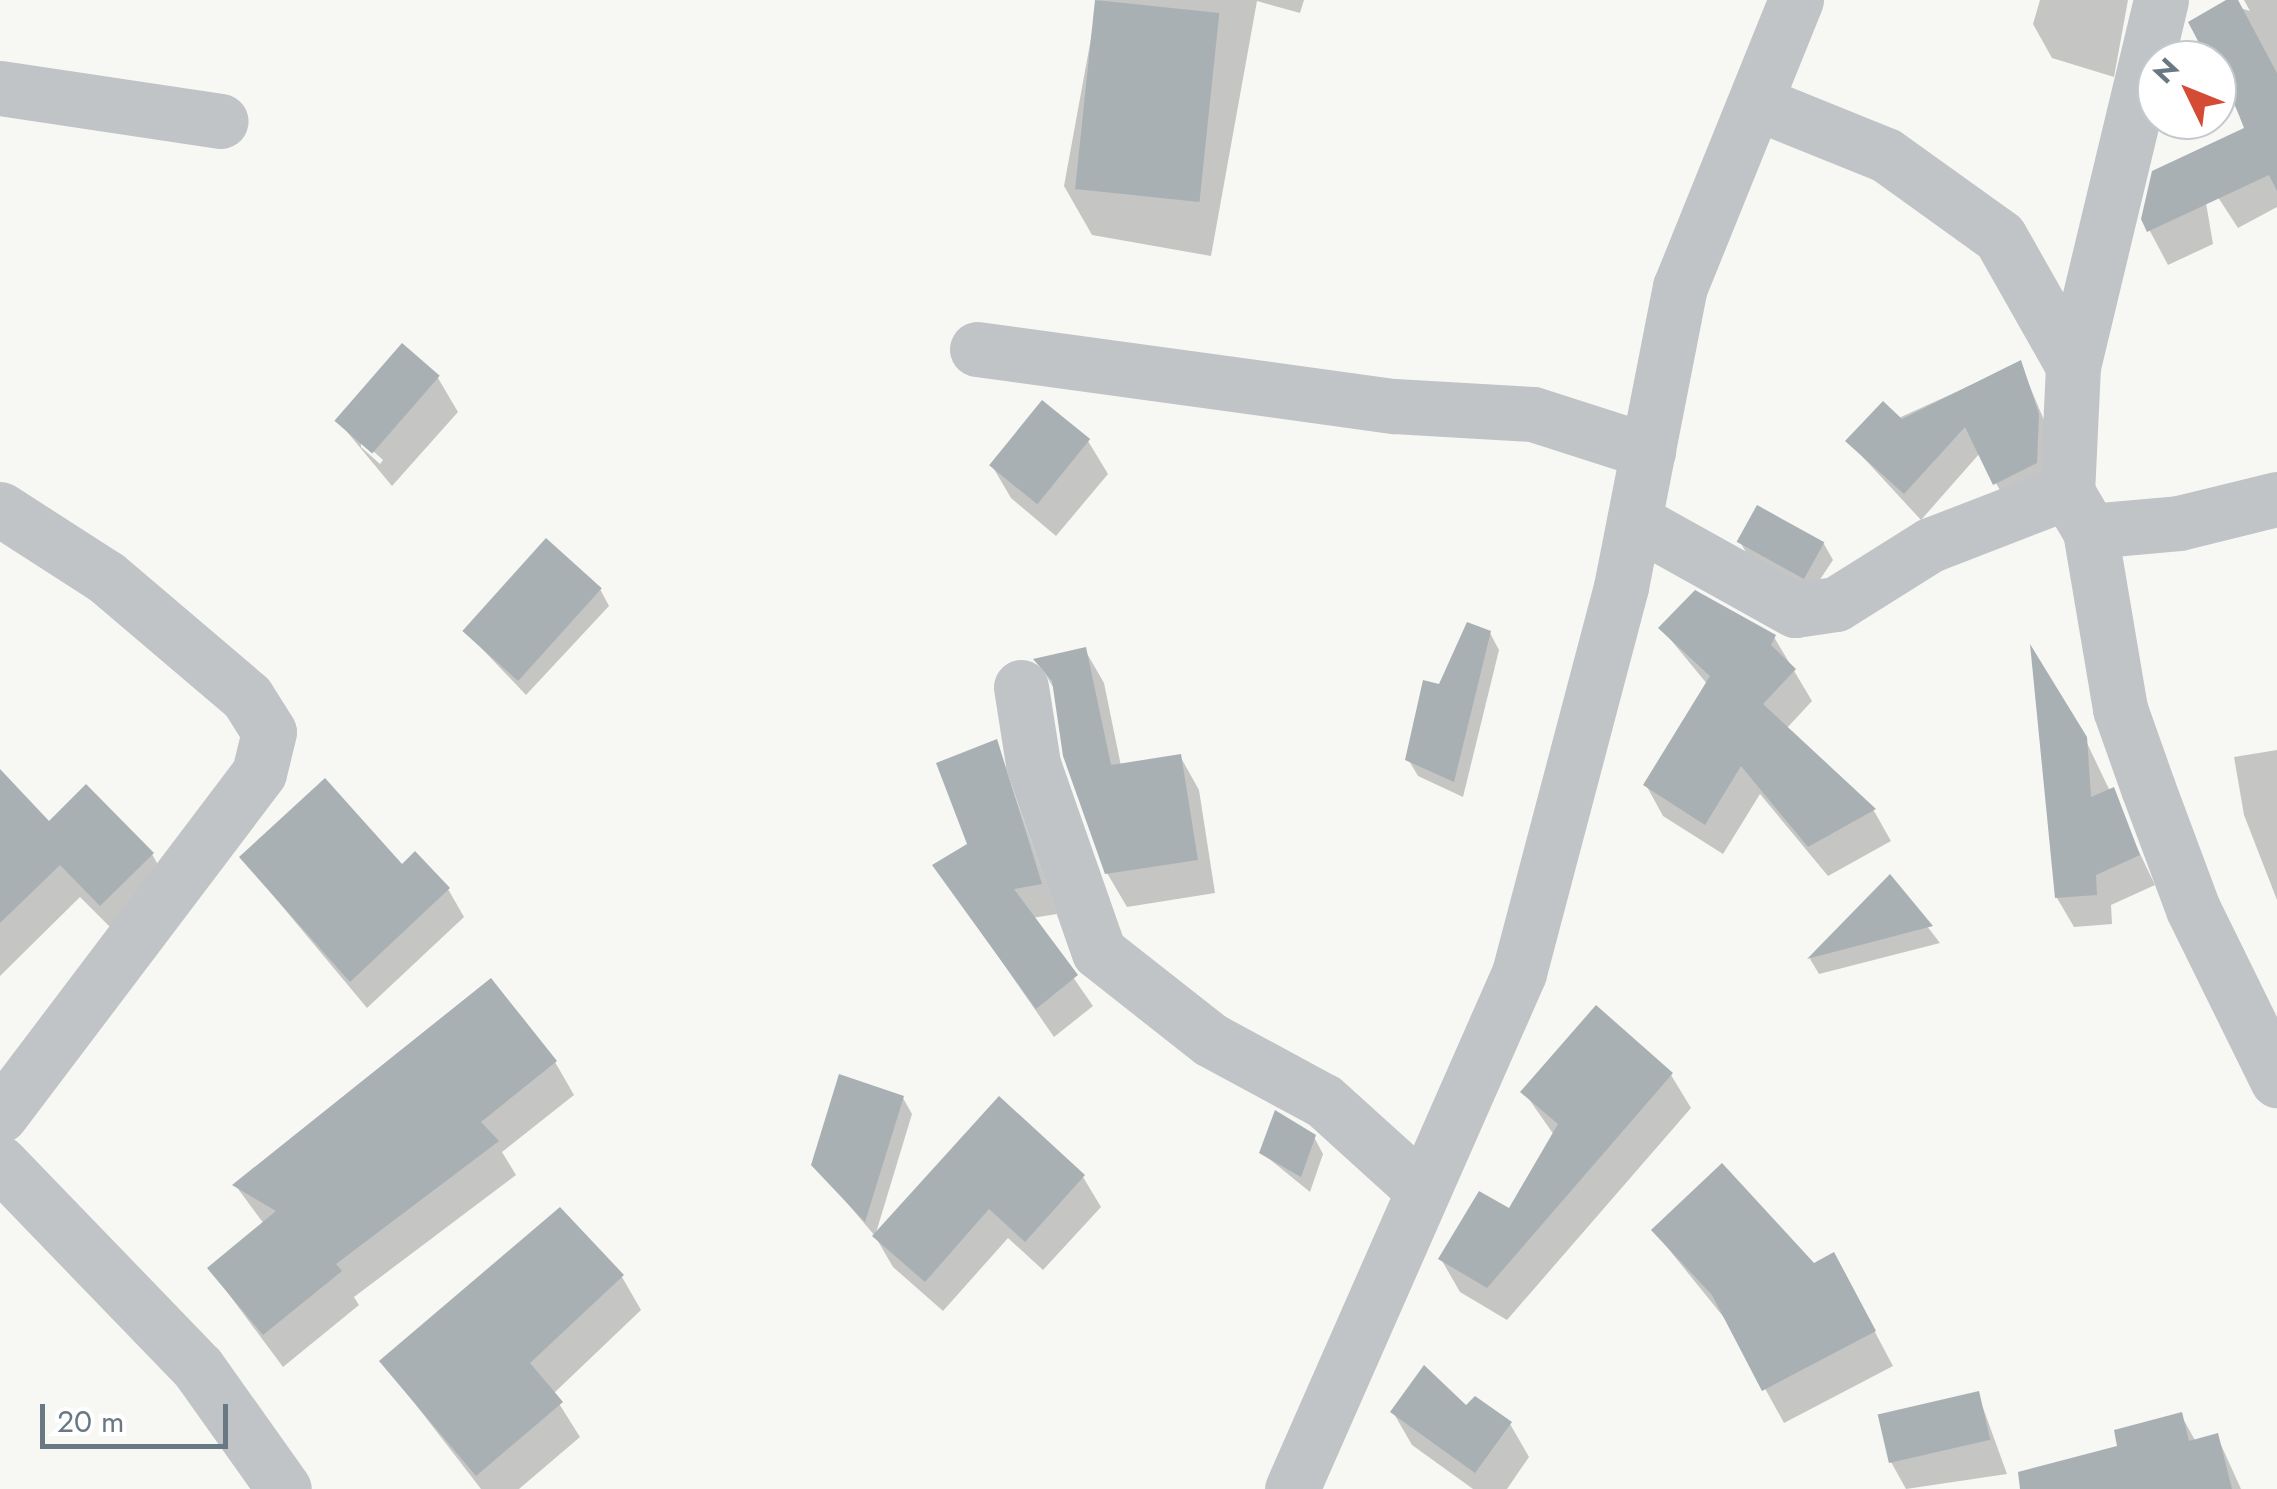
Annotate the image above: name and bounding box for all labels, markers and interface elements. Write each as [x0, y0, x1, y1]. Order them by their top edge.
north arrow [2137, 40, 2237, 140]
text: N [2144, 48, 2189, 93]
scale bar [45, 1384, 232, 1446]
text: 20 m [57, 1400, 124, 1443]

